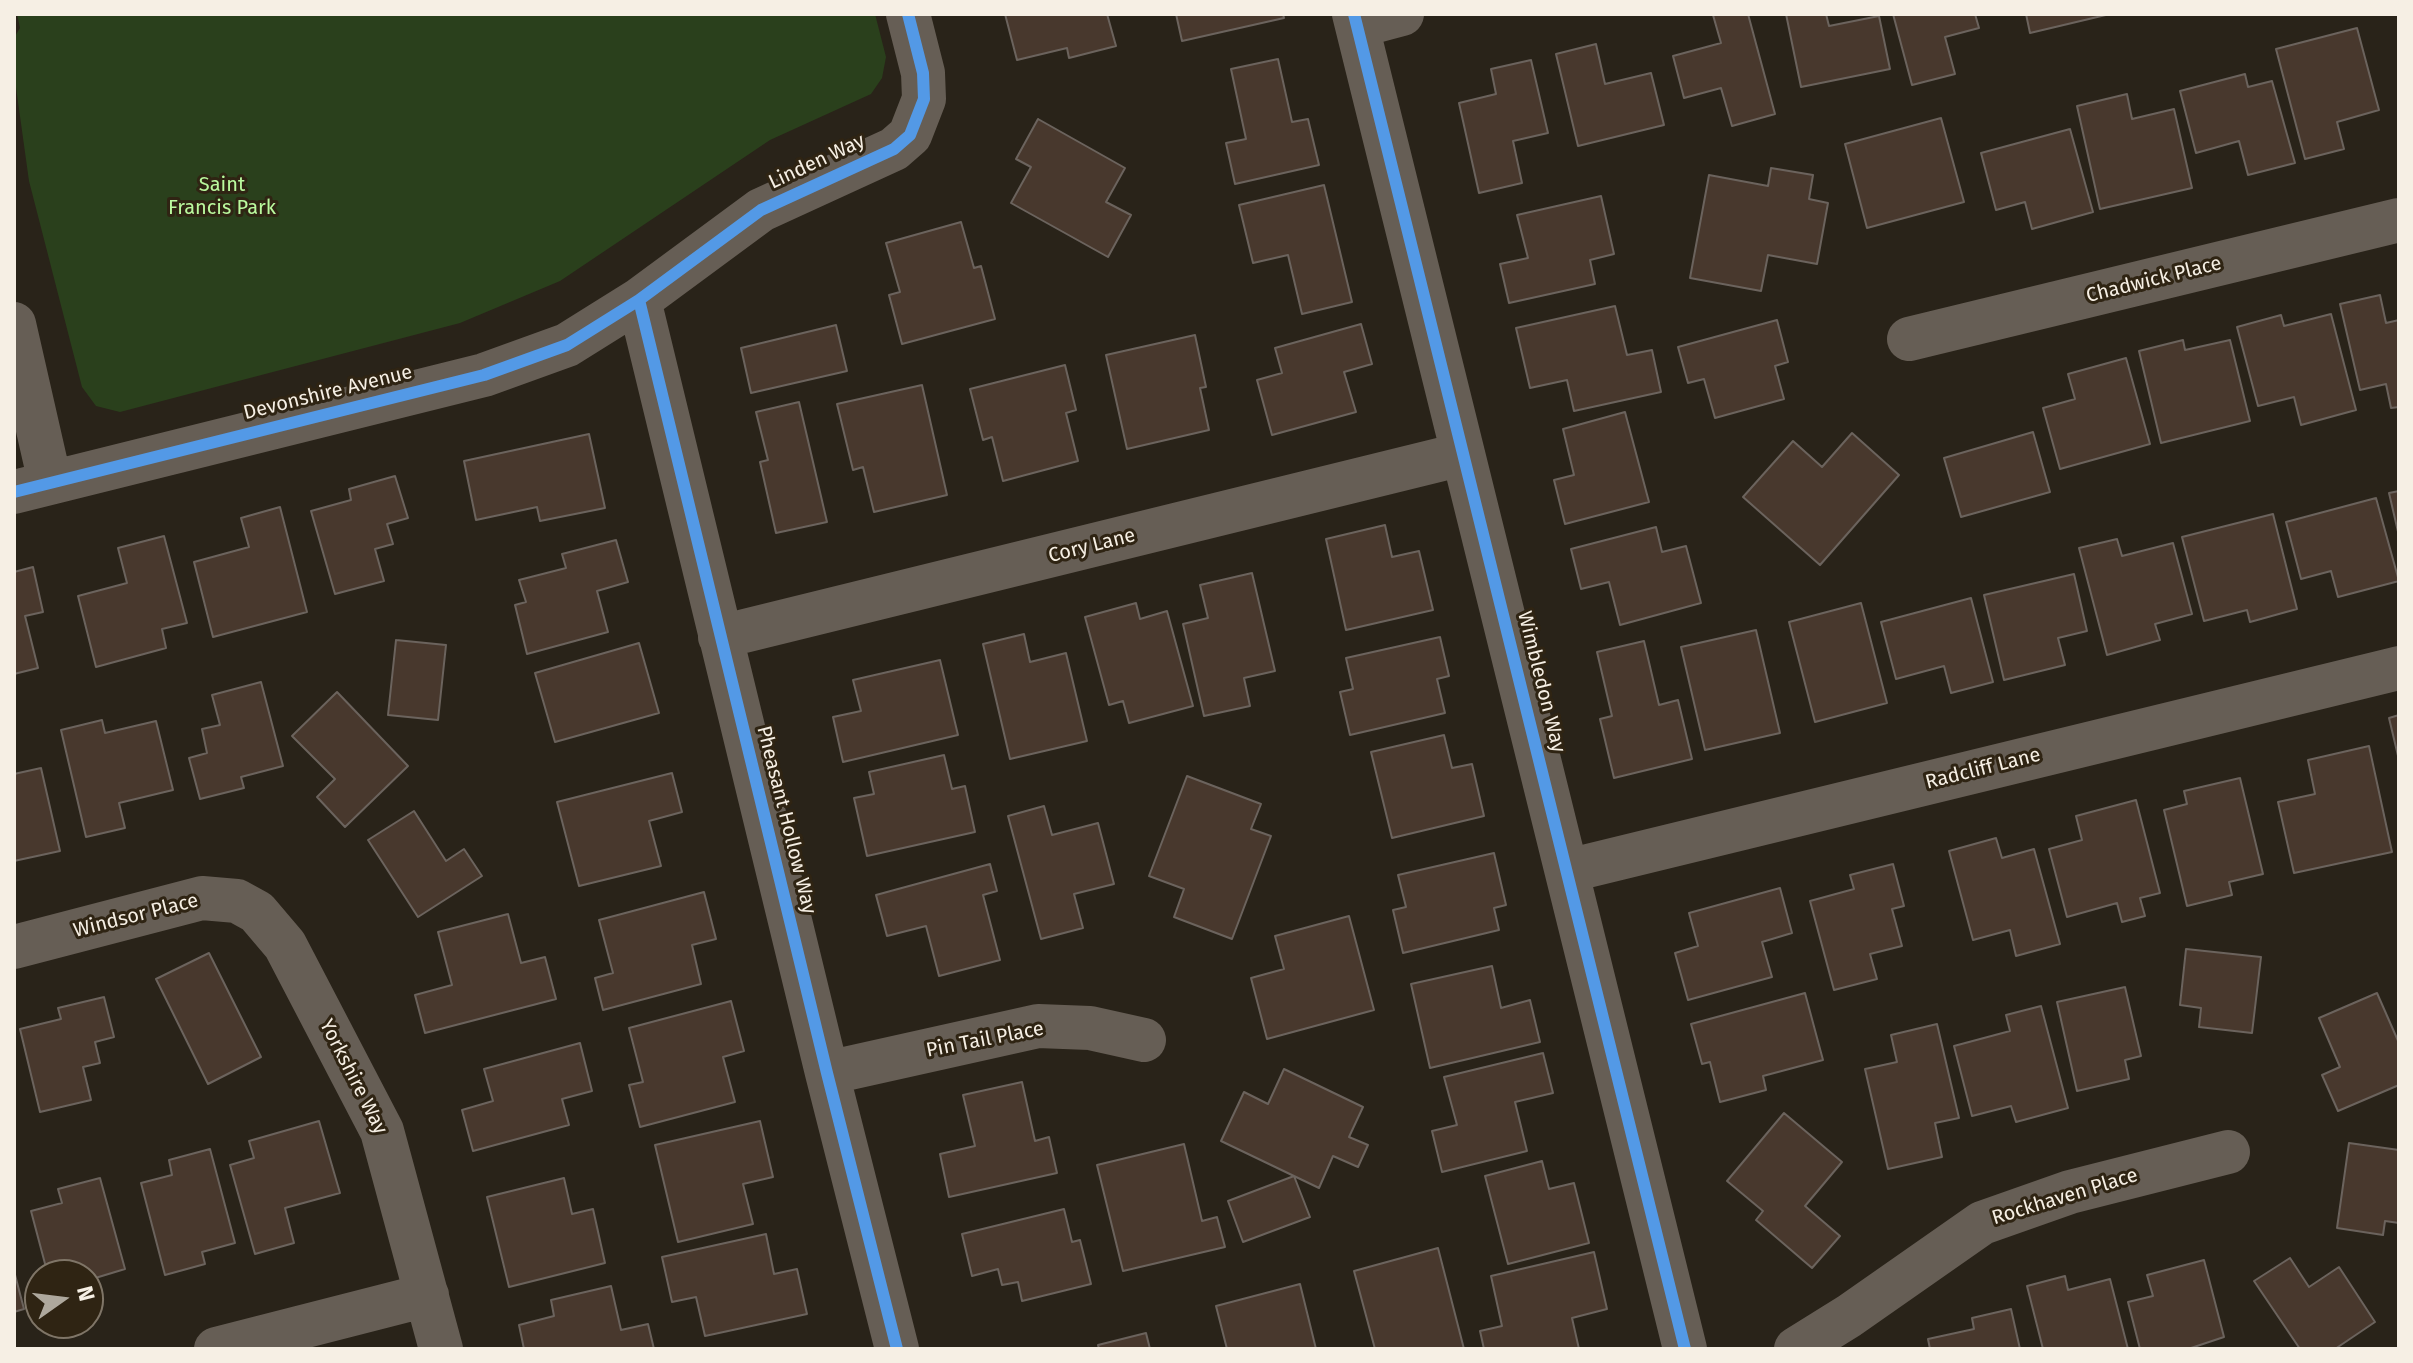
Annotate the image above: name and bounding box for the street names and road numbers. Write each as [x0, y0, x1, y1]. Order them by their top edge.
street label: Linden Way [765, 129, 869, 195]
street label: Chadwick Place [2084, 252, 2224, 308]
street label: Devonshire Avenue [241, 360, 415, 426]
street label: Cory Lane [1046, 524, 1138, 568]
street label: Wimbledon Way [1512, 609, 1570, 755]
street label: Pheasant Hollow Way [751, 723, 821, 917]
street label: Radcliff Lane [1923, 743, 2043, 795]
street label: Windsor Place [71, 889, 201, 943]
street label: Yorkshire Way [314, 1016, 392, 1138]
street label: Pin Tail Place [924, 1017, 1046, 1063]
street label: Rockhaven Place [1989, 1163, 2141, 1231]

